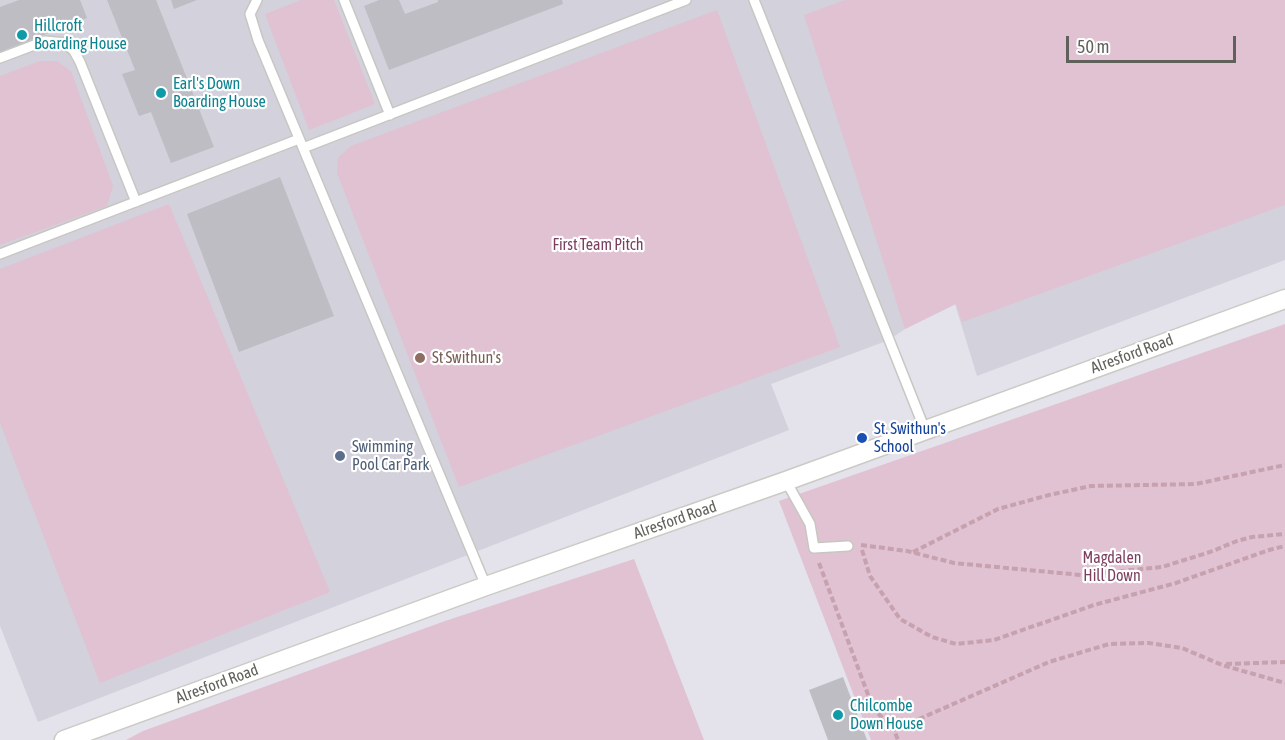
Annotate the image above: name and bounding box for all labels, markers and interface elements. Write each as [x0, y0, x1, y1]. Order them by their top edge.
place label: Hillcroft Boarding House [34, 16, 127, 54]
scale bar [1069, 24, 1238, 62]
marker: Hillcroft Boarding House [15, 28, 29, 42]
text: 50 m [1077, 36, 1109, 57]
place label: Earl's Down Boarding House [173, 74, 266, 112]
marker: Earl's Down Boarding House [154, 86, 168, 100]
park label: First Team Pitch [552, 235, 644, 255]
street label: Alresford Road [1088, 330, 1176, 378]
place label: St Swithun's [432, 348, 501, 368]
marker: St Swithun's [413, 351, 427, 365]
place label: St. Swithun's School [874, 419, 946, 457]
marker: St. Swithun's School [855, 431, 869, 445]
place label: Swimming Pool Car Park [352, 437, 429, 475]
marker: Swimming Pool Car Park [333, 449, 347, 463]
street label: Alresford Road [631, 497, 719, 543]
park label: Magdalen Hill Down [1083, 548, 1141, 586]
street label: Alresford Road [173, 660, 261, 708]
place label: Chilcombe Down House [850, 696, 923, 734]
marker: Chilcombe Down House [831, 708, 845, 722]

